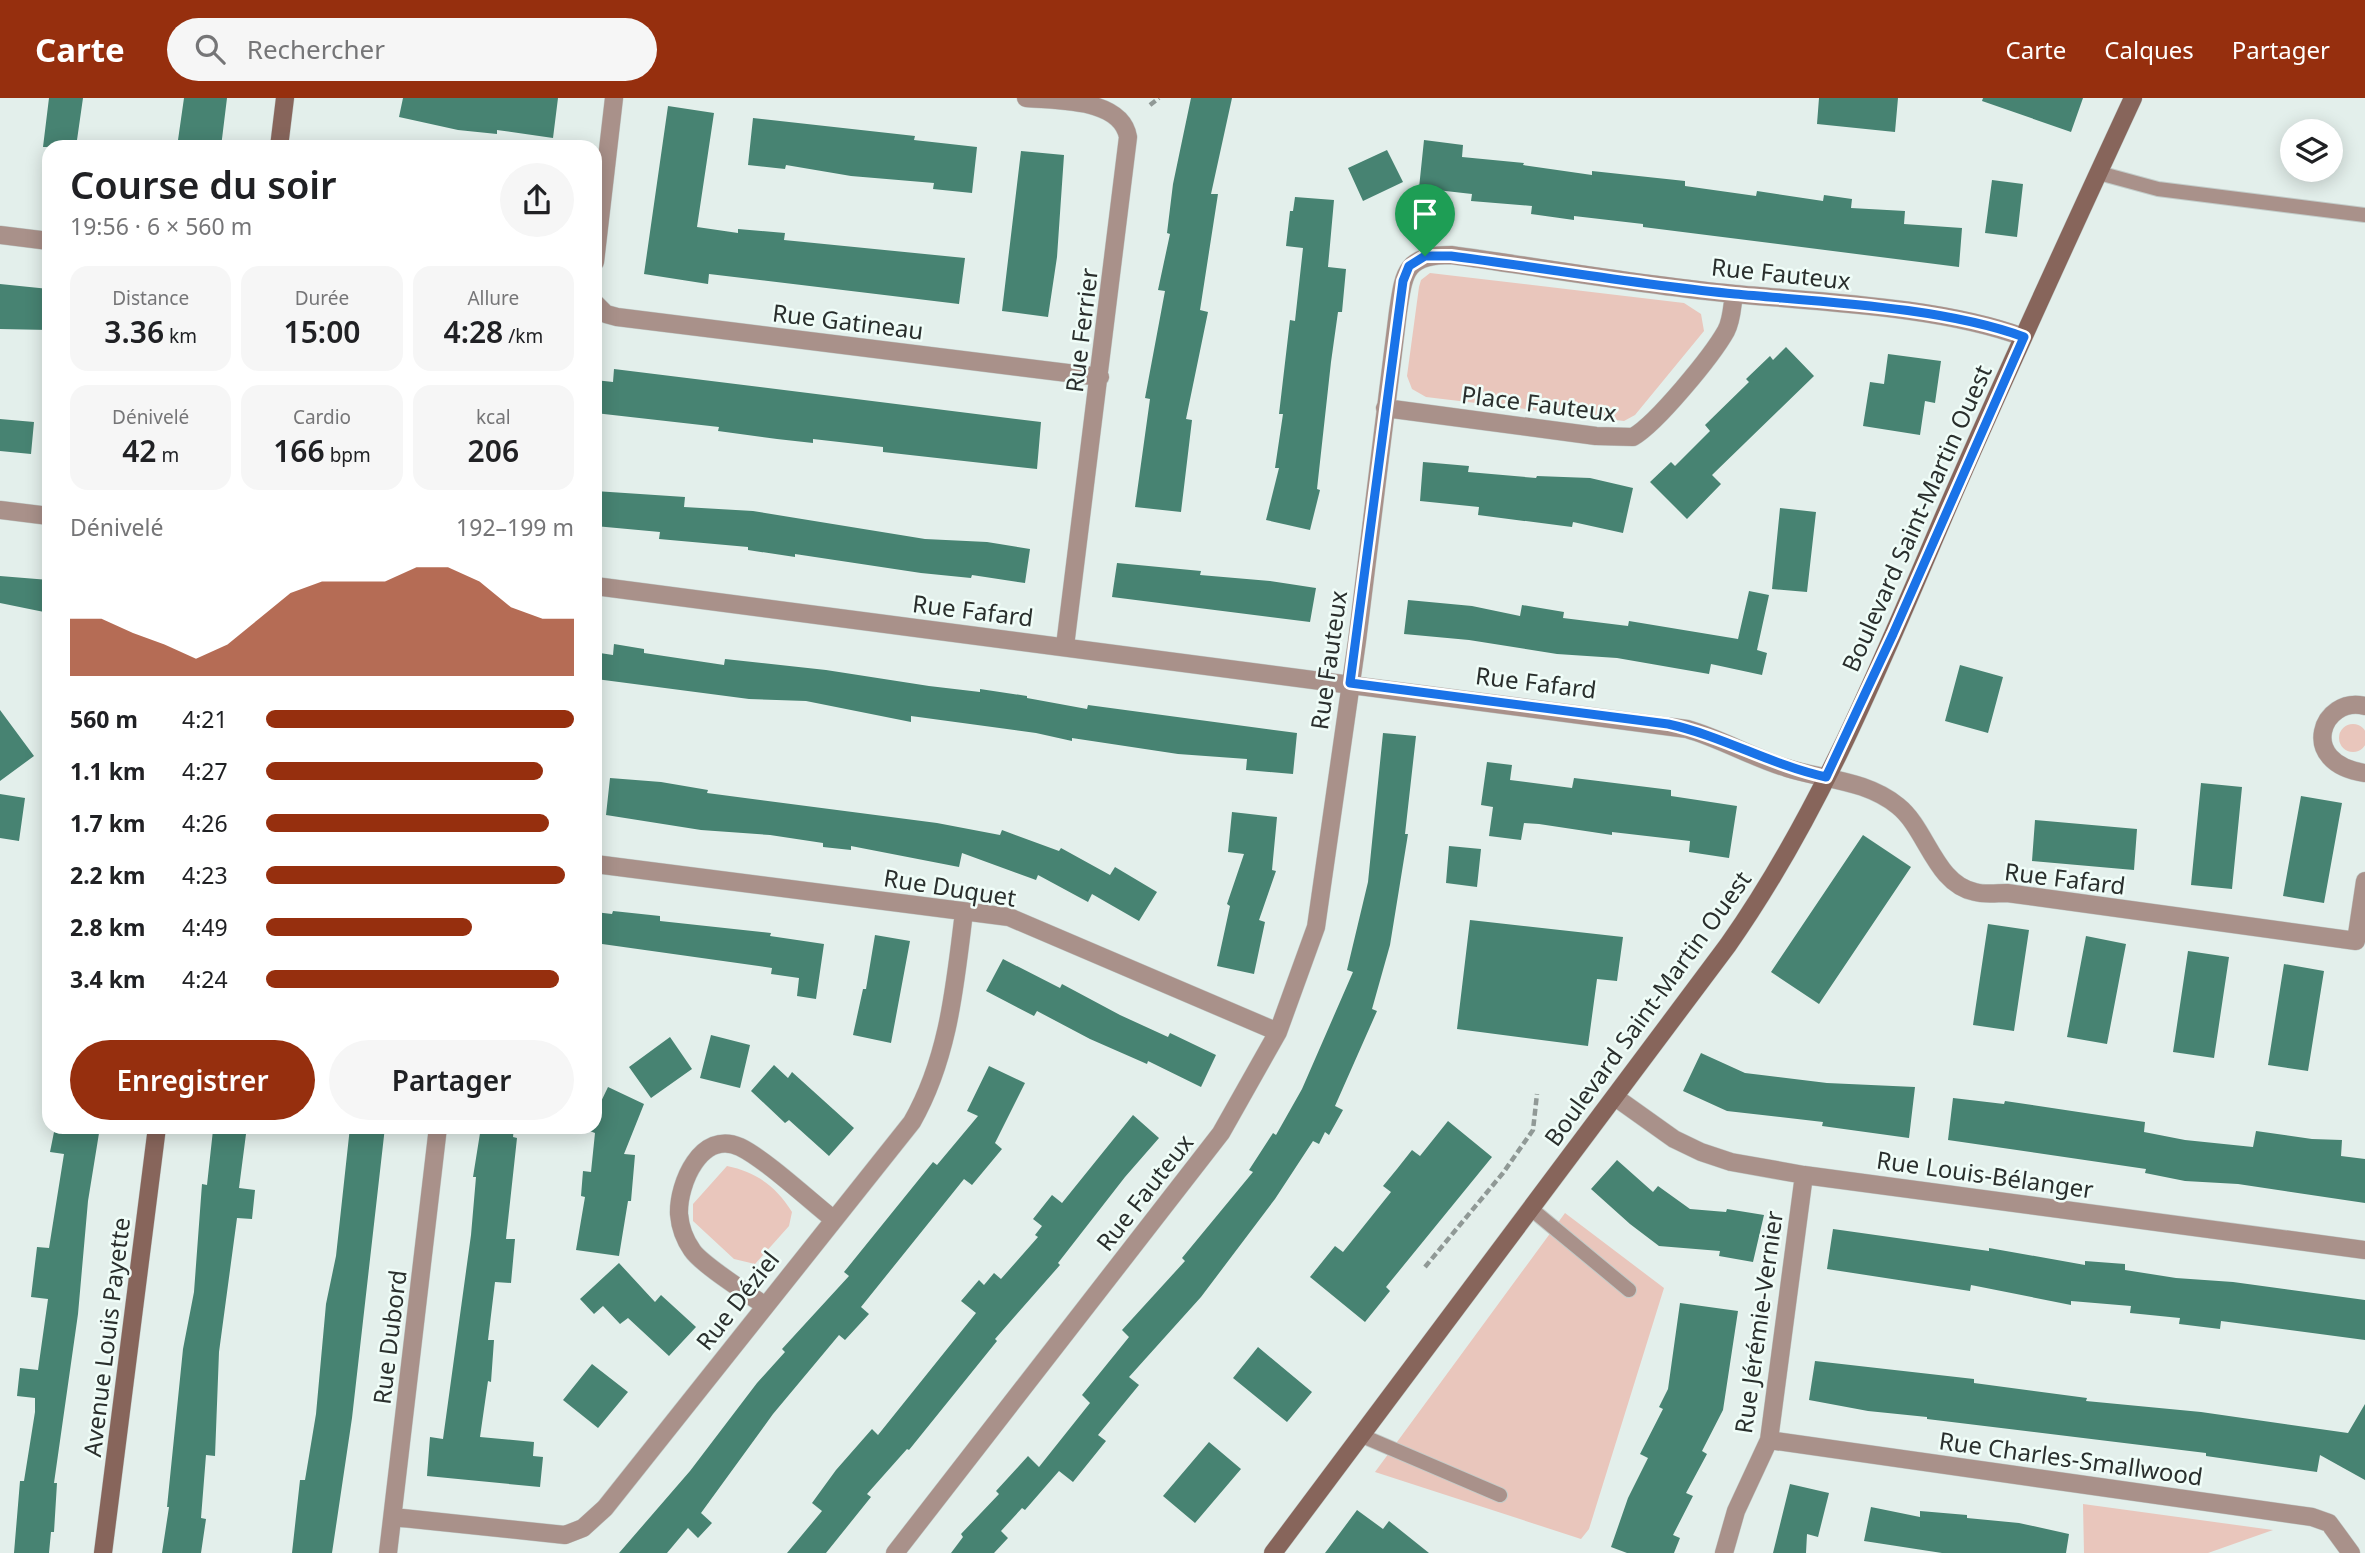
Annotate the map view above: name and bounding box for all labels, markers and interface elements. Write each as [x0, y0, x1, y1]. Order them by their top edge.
search box [167, 18, 657, 81]
text: Carte [35, 27, 125, 72]
icon: search [191, 30, 229, 68]
text: Rechercher [247, 31, 385, 67]
text: Carte [2006, 33, 2066, 66]
text: Calques [2104, 33, 2194, 66]
text: Partager [2232, 33, 2330, 66]
map controls [2280, 119, 2343, 182]
button: layers [2280, 119, 2343, 182]
text: Course du soir [70, 158, 337, 210]
button: share [500, 163, 574, 237]
pin [1395, 184, 1455, 256]
icon: arrive [1406, 195, 1444, 233]
text: 19:56 · 6 × 560 m [70, 210, 252, 242]
street label: Rue Fauteux [1710, 249, 1853, 297]
street label: Rue Ferrier [1057, 266, 1105, 394]
text: Distance [112, 285, 189, 311]
text: Durée [295, 285, 349, 311]
text: Allure [467, 285, 519, 311]
street label: Rue Gatineau [771, 295, 925, 347]
text: 3.36 [104, 311, 164, 352]
text: 15:00 [284, 311, 360, 352]
text: 4:28 [443, 311, 503, 352]
text: km [164, 323, 197, 349]
text: /km [503, 323, 543, 349]
street label: Boulevard Saint-Martin Ouest [1833, 359, 1999, 677]
street label: Place Fauteux [1460, 377, 1619, 429]
text: Dénivelé [112, 404, 189, 430]
text: Cardio [293, 404, 351, 430]
text: kcal [476, 404, 511, 430]
text: 42 [122, 430, 156, 471]
text: 166 [273, 430, 325, 471]
text: 206 [468, 430, 519, 471]
text: m [156, 442, 179, 468]
text: bpm [325, 442, 371, 468]
text: Dénivelé [70, 511, 163, 543]
text: 192–199 m [456, 511, 574, 543]
street label: Rue Fafard [911, 586, 1035, 634]
street label: Rue Fauteux [1302, 588, 1354, 732]
street label: Rue Fafard [1474, 658, 1598, 706]
text: 560 m [70, 703, 138, 735]
text: 4:21 [182, 703, 228, 735]
text: 1.1 km [70, 755, 145, 787]
text: 4:27 [182, 755, 228, 787]
text: 1.7 km [70, 807, 145, 839]
text: 4:26 [182, 807, 228, 839]
street label: Rue Fafard [2003, 854, 2127, 902]
text: 2.2 km [70, 859, 145, 891]
text: 4:23 [182, 859, 228, 891]
street label: Rue Duquet [881, 860, 1019, 914]
street label: Boulevard Saint-Martin Ouest [1536, 863, 1758, 1152]
text: 2.8 km [70, 911, 145, 943]
text: 4:49 [182, 911, 228, 943]
text: 3.4 km [70, 963, 145, 995]
text: 4:24 [182, 963, 228, 995]
button: Enregistrer [70, 1040, 315, 1120]
button: Partager [329, 1040, 574, 1120]
street label: Rue Fauteux [1088, 1126, 1200, 1257]
street label: Rue Louis-Bélanger [1874, 1142, 2096, 1206]
street label: Rue Jérémie-Vernier [1726, 1209, 1790, 1435]
street label: Avenue Louis Payette [75, 1215, 137, 1459]
street label: Rue Déziel [688, 1244, 786, 1356]
street label: Rue Dubord [364, 1268, 414, 1406]
street label: Rue Charles-Smallwood [1937, 1423, 2205, 1493]

